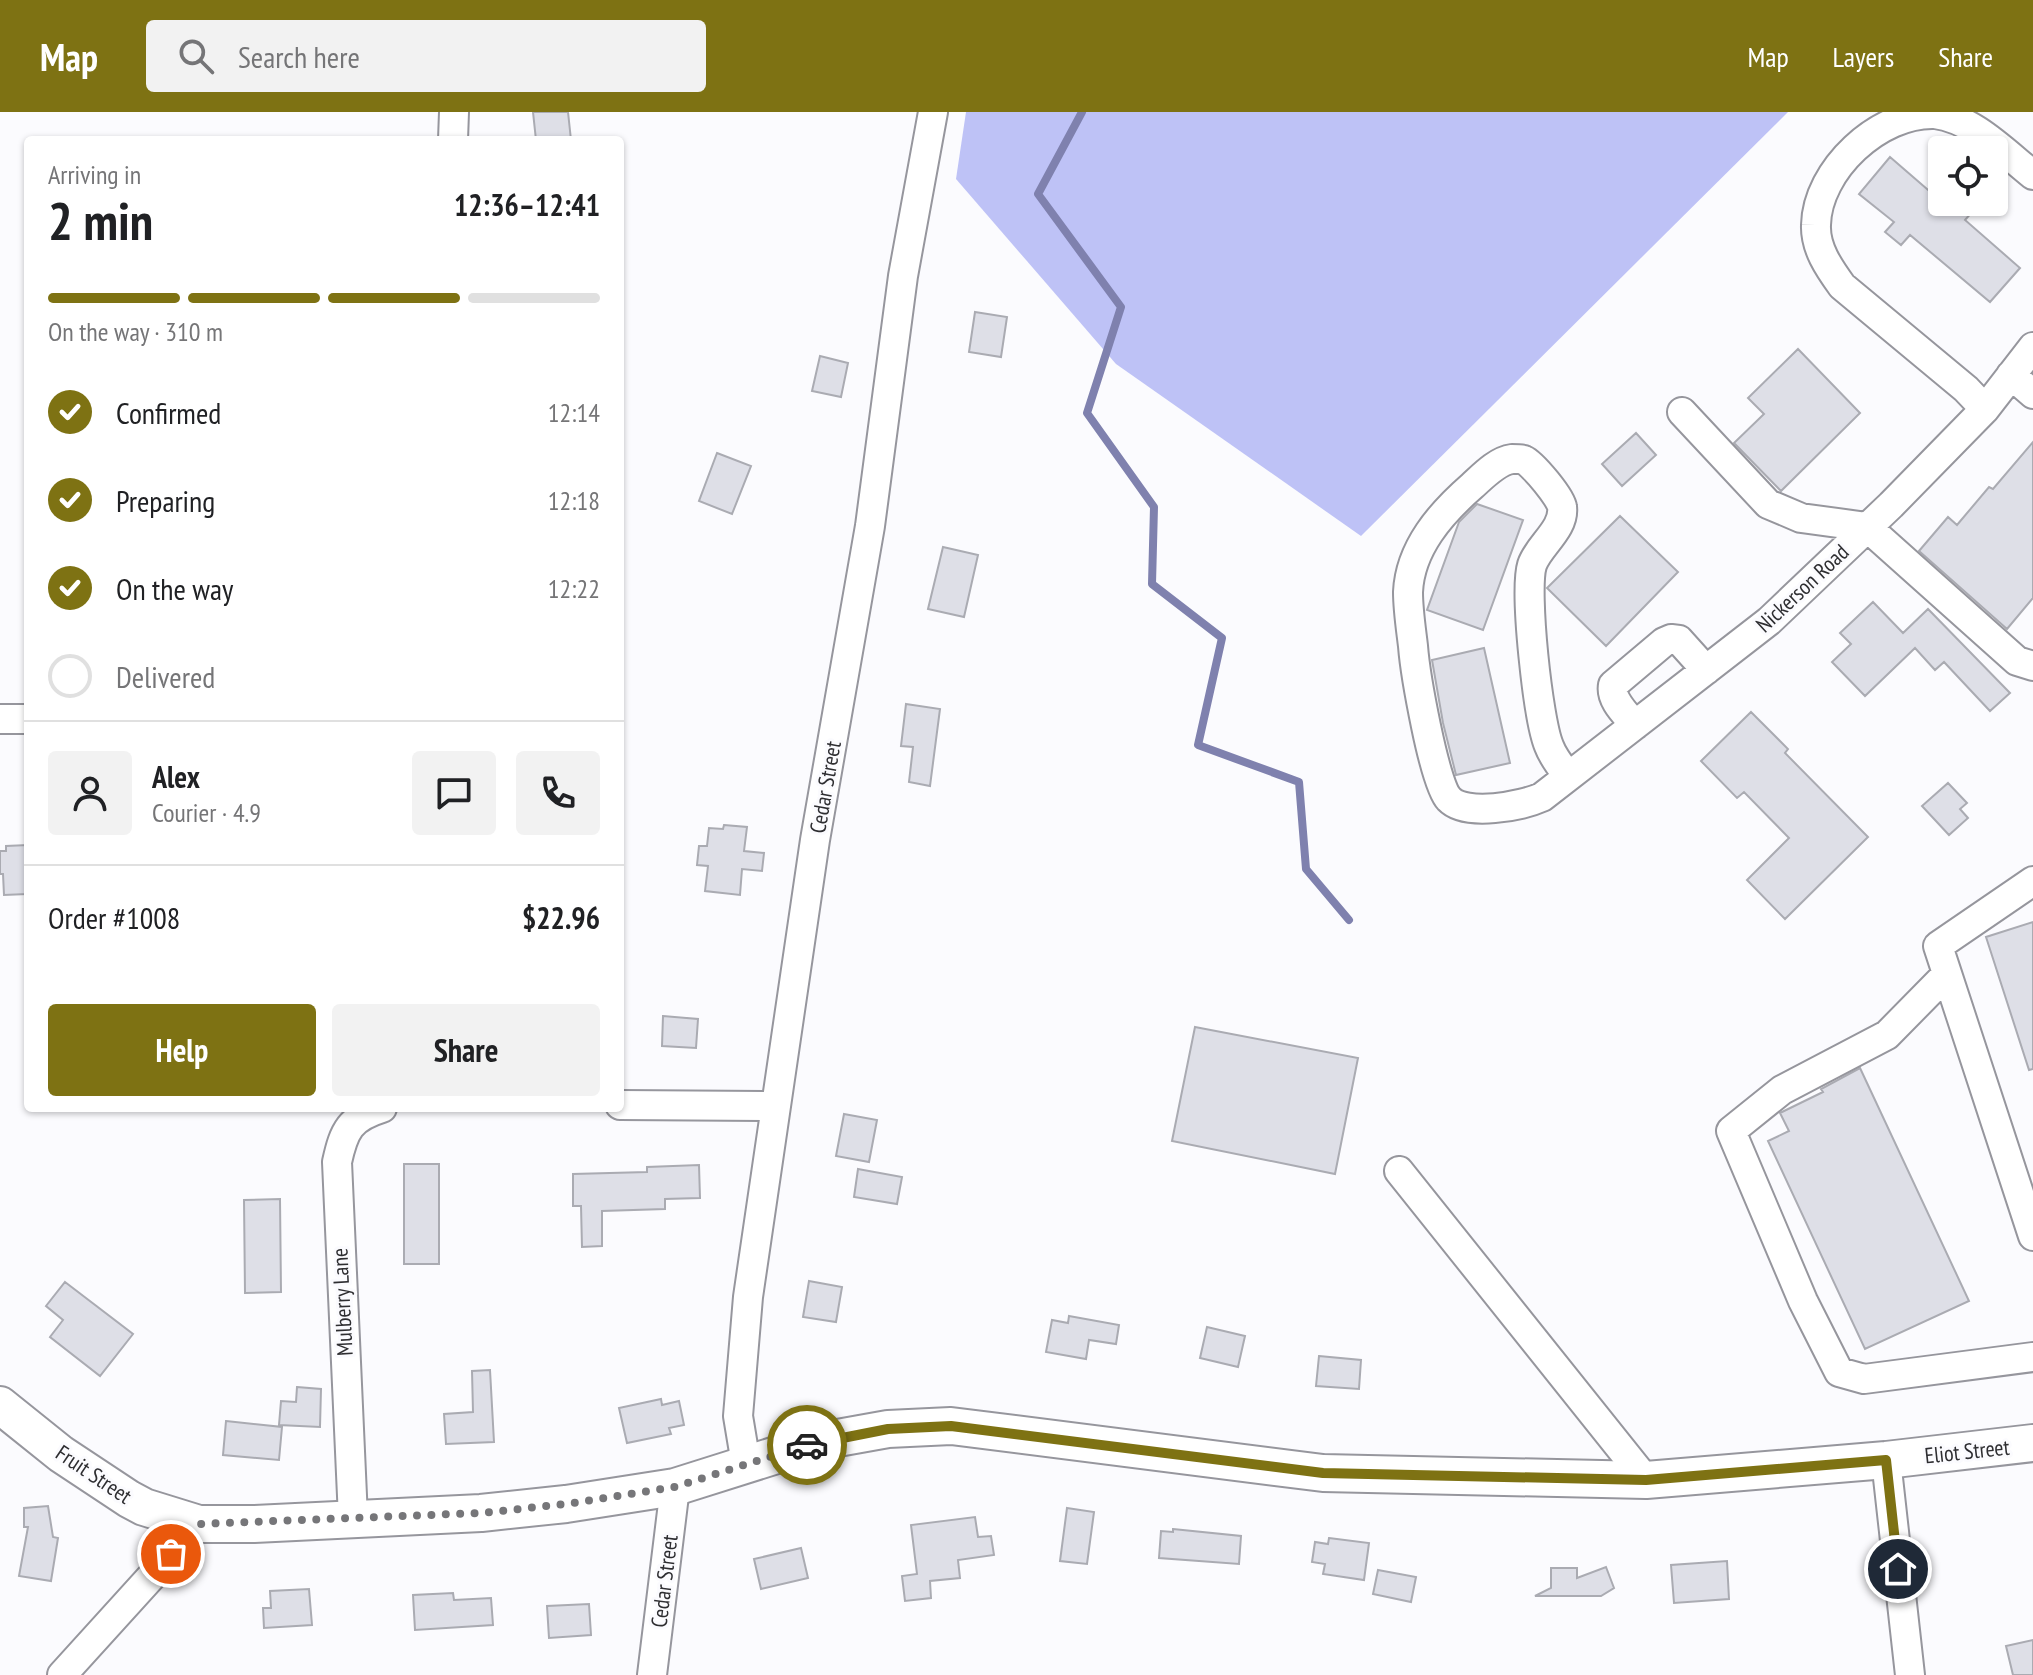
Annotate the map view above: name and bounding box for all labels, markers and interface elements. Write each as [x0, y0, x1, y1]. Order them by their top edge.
search box [146, 20, 706, 92]
text: Map [40, 32, 98, 81]
icon: search [174, 34, 218, 78]
text: Search here [238, 37, 360, 76]
text: Map [1747, 38, 1789, 75]
text: Layers [1833, 38, 1894, 75]
text: Share [1938, 38, 1993, 75]
map controls [1928, 136, 2008, 216]
button: locate [1928, 136, 2008, 216]
text: Arriving in [48, 158, 141, 191]
text: 12:36–12:41 [454, 185, 600, 224]
text: 2 min [48, 187, 153, 254]
text: On the way · 310 m [48, 315, 223, 348]
icon: check [48, 390, 92, 434]
text: Confirmed [116, 393, 221, 432]
text: 12:14 [548, 396, 600, 429]
icon: check [48, 478, 92, 522]
text: Preparing [116, 481, 215, 520]
text: 12:18 [548, 484, 600, 517]
street label: Nickerson Road [1750, 538, 1854, 638]
icon: check [48, 566, 92, 610]
text: On the way [116, 569, 233, 608]
text: 12:22 [548, 572, 600, 605]
text: Delivered [116, 657, 215, 696]
street label: Cedar Street [803, 739, 847, 835]
button: person [48, 751, 132, 835]
button: chat [412, 751, 496, 835]
button: phone [516, 751, 600, 835]
text: Alex [152, 757, 200, 796]
text: Courier · 4.9 [152, 796, 261, 829]
text: Order #1008 [48, 898, 180, 937]
text: $22.96 [522, 898, 600, 937]
button: Help [48, 1004, 316, 1096]
button: Share [332, 1004, 600, 1096]
street label: Mulberry Lane [325, 1247, 359, 1357]
courier [767, 1405, 847, 1485]
icon: car [785, 1423, 829, 1467]
street label: Eliot Street [1923, 1433, 2011, 1469]
street label: Fruit Street [51, 1438, 137, 1510]
pin [137, 1520, 205, 1588]
icon: bag [149, 1532, 193, 1576]
street label: Cedar Street [644, 1533, 684, 1629]
pin [1864, 1535, 1932, 1603]
icon: home [1876, 1547, 1920, 1591]

